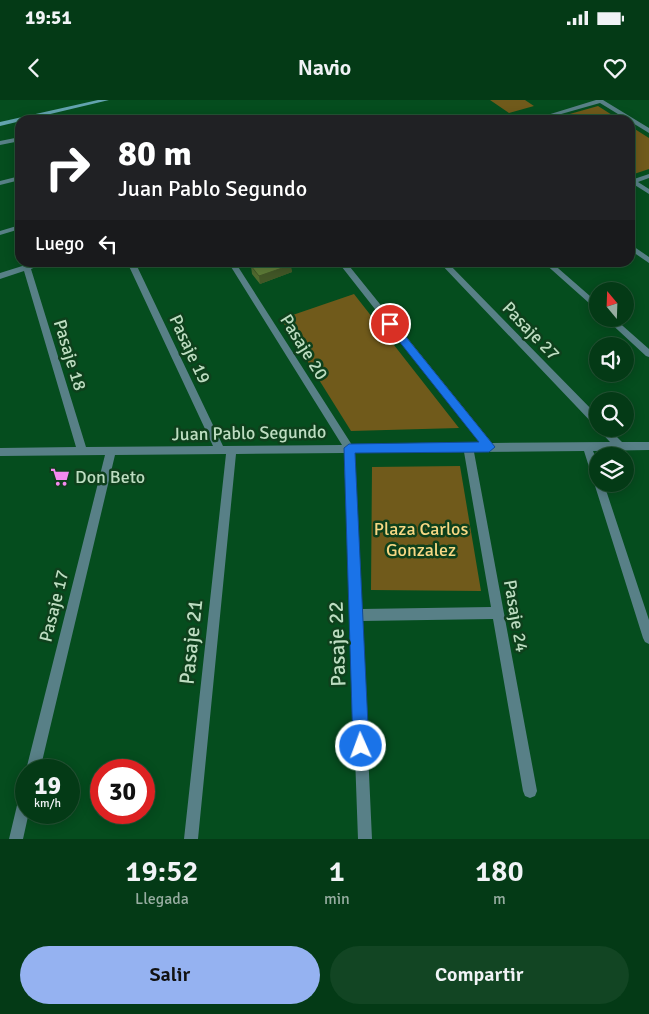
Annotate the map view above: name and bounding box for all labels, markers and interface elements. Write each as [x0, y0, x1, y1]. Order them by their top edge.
text: 19:51 [25, 6, 72, 30]
icon: back [20, 54, 48, 82]
text: Navio [298, 54, 351, 81]
icon: heart [601, 54, 629, 82]
text: 80 m [118, 132, 192, 175]
icon: right [35, 135, 100, 200]
text: Juan Pablo Segundo [118, 175, 307, 202]
icon: left [94, 230, 122, 258]
text: Luego [35, 232, 84, 256]
north arrow [589, 282, 634, 328]
map controls [589, 282, 634, 492]
street label: Pasaje 27 [498, 297, 564, 365]
pin [369, 303, 411, 345]
street label: Pasaje 20 [275, 310, 333, 384]
icon: arrive [376, 310, 404, 338]
street label: Pasaje 19 [165, 311, 215, 387]
street label: Pasaje 18 [49, 317, 91, 393]
button: sound [589, 337, 634, 382]
button: search [589, 392, 634, 437]
street label: Juan Pablo Segundo [171, 421, 327, 445]
button: layers [589, 447, 634, 492]
supermarket icon: Don Beto [49, 466, 71, 488]
place label: Don Beto [75, 466, 145, 488]
park label: Plaza Carlos Gonzalez [374, 518, 468, 561]
street label: Pasaje 17 [34, 568, 74, 644]
street label: Pasaje 24 [499, 578, 533, 654]
street label: Pasaje 21 [174, 598, 208, 686]
street label: Pasaje 22 [323, 601, 351, 687]
position arrow [334, 719, 386, 771]
speed limit sign: 30 [90, 759, 155, 824]
text: 19 [34, 770, 61, 801]
text: km/h [34, 796, 61, 811]
text: 19:52 [125, 853, 199, 890]
text: 1 [329, 853, 345, 890]
text: 180 [475, 853, 524, 890]
text: Llegada [135, 889, 189, 909]
text: min [324, 889, 350, 909]
text: m [493, 889, 506, 909]
button: Salir [20, 946, 320, 1004]
button: Compartir [330, 946, 629, 1004]

